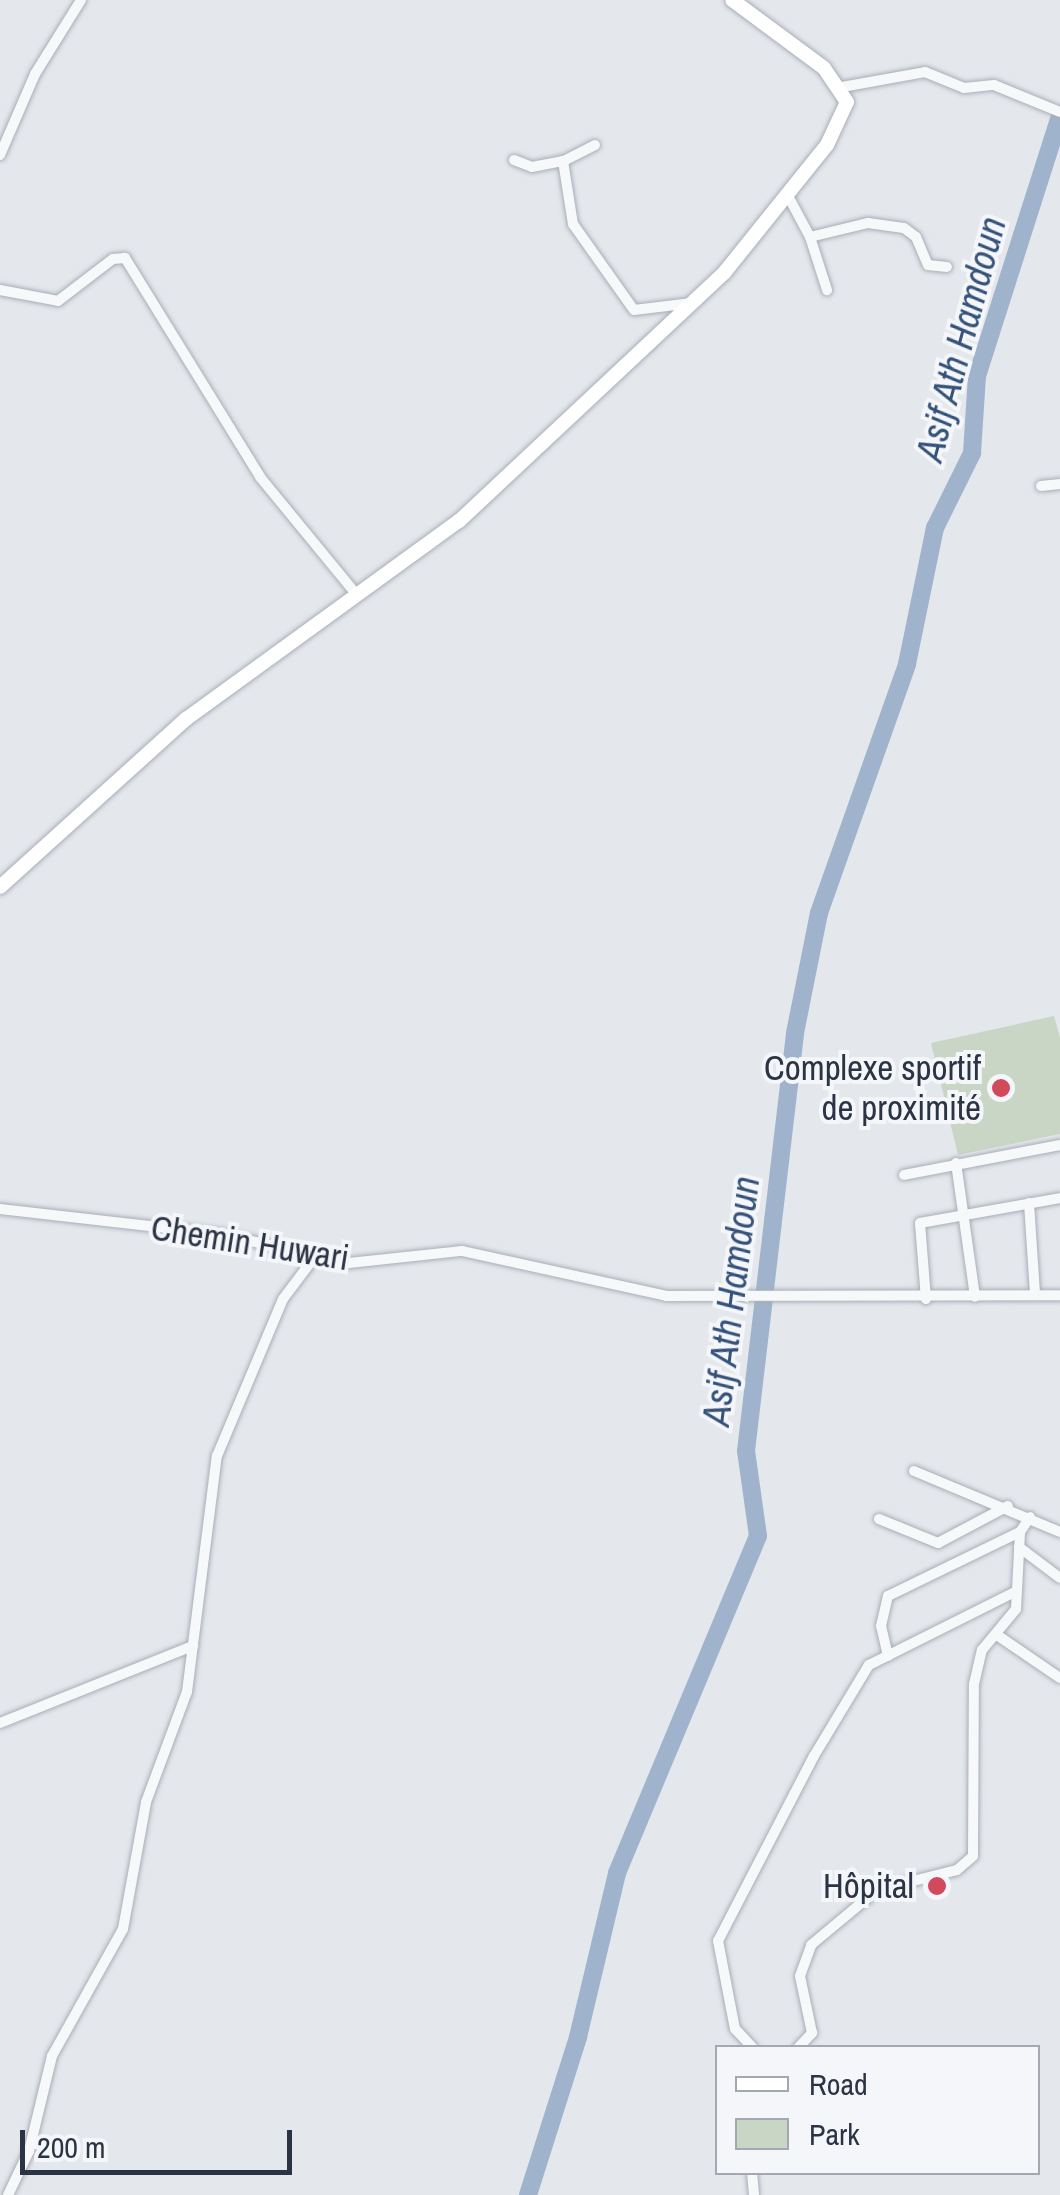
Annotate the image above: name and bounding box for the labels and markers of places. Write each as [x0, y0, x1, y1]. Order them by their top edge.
place label: Complexe sportif de proximité [764, 1047, 981, 1129]
marker: Complexe sportif de proximité [990, 1077, 1012, 1099]
place label: Hôpital [823, 1865, 914, 1907]
marker: Hôpital [924, 1873, 950, 1899]

